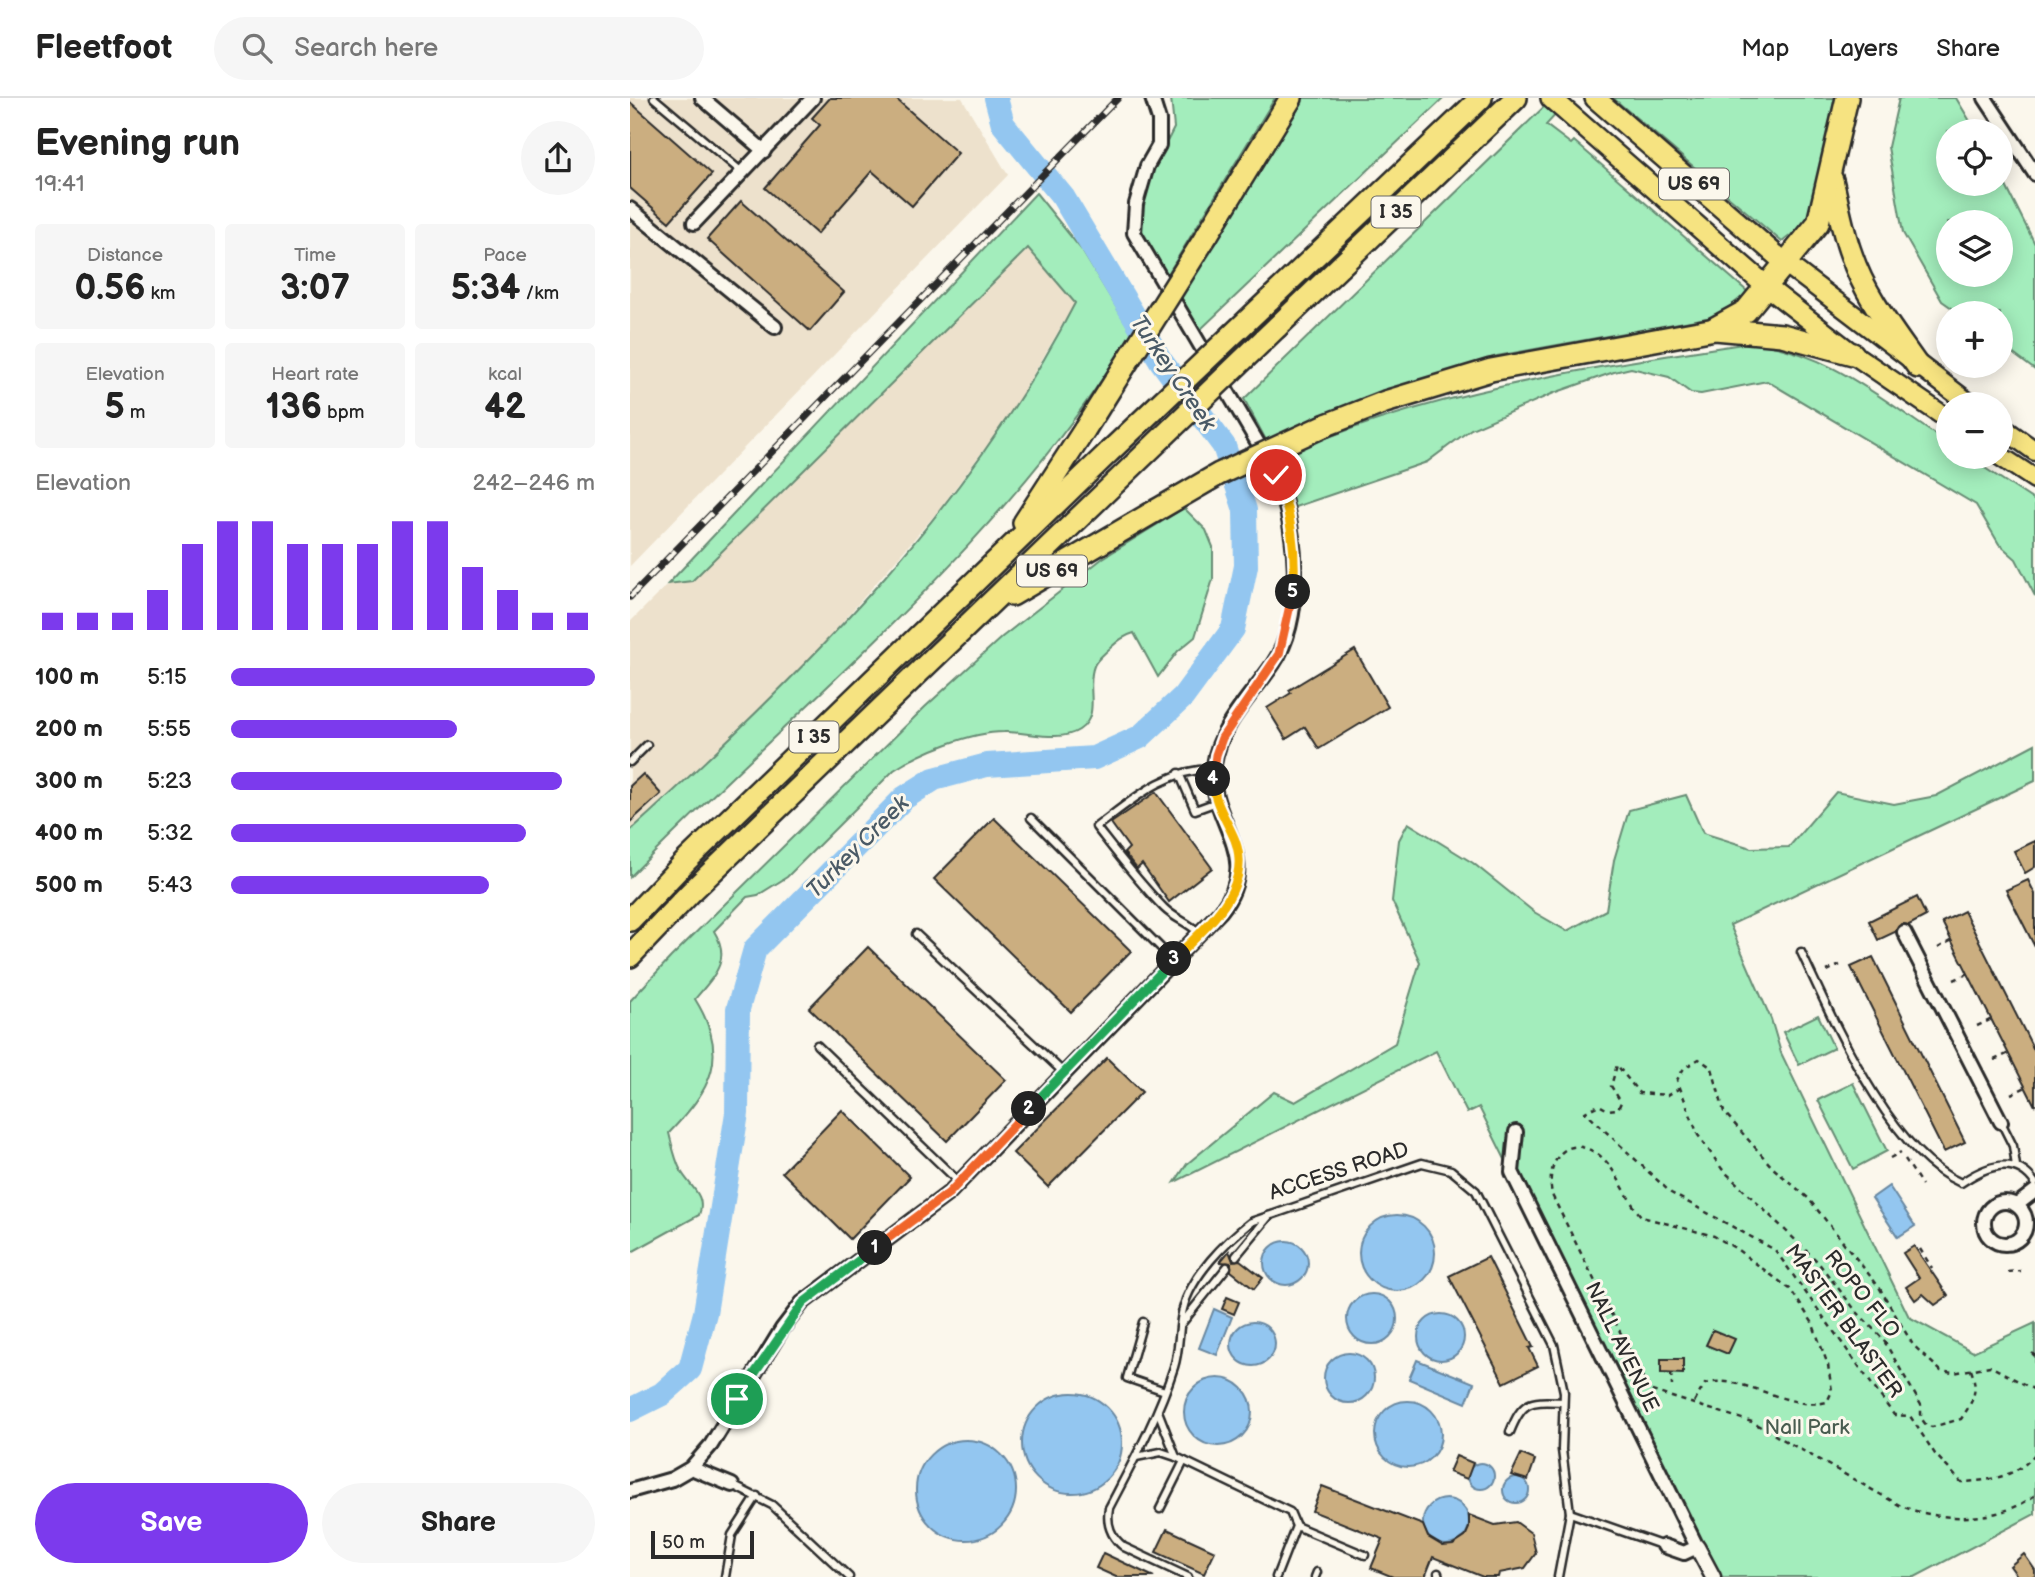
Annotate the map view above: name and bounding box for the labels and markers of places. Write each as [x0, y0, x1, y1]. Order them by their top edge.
pin [1246, 445, 1306, 505]
pin: 5 [1276, 574, 1310, 610]
pin: 4 [1196, 762, 1230, 796]
pin: 3 [1156, 942, 1192, 976]
pin: 2 [1012, 1091, 1046, 1126]
pin: 1 [858, 1230, 892, 1266]
pin [707, 1369, 767, 1429]

